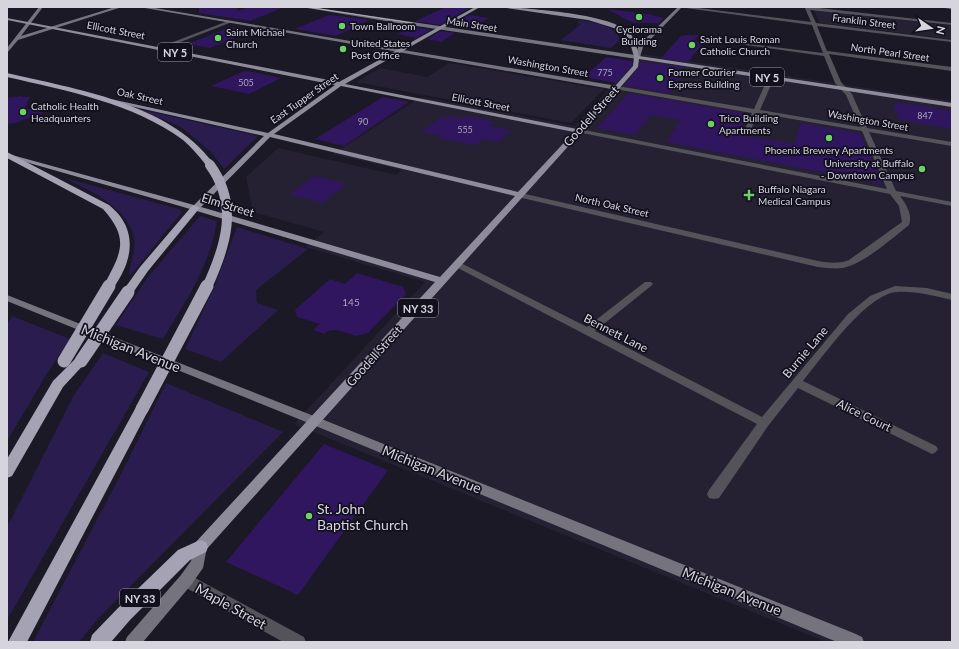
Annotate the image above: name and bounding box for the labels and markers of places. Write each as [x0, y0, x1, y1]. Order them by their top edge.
marker: Cyclorama Building [634, 12, 644, 22]
place label: Town Ballroom [350, 20, 415, 32]
marker: Town Ballroom [337, 21, 347, 31]
place label: Cyclorama Building [616, 23, 662, 47]
place label: Saint Michael Church [226, 26, 285, 50]
marker: Saint Michael Church [213, 33, 223, 43]
place label: Saint Louis Roman Catholic Church [700, 33, 780, 57]
place label: United States Post Office [351, 37, 410, 61]
marker: Saint Louis Roman Catholic Church [687, 40, 697, 50]
marker: United States Post Office [338, 44, 348, 54]
place label: Former Courier Express Building [668, 66, 740, 90]
marker: Former Courier Express Building [655, 73, 665, 83]
place label: Catholic Health Headquarters [31, 100, 99, 124]
marker: Catholic Health Headquarters [18, 107, 28, 117]
place label: Trico Building Apartments [719, 112, 778, 136]
marker: Trico Building Apartments [706, 119, 716, 129]
marker: Phoenix Brewery Apartments [824, 133, 834, 143]
place label: Phoenix Brewery Apartments [765, 144, 893, 156]
place label: University at Buffalo - Downtown Campus [821, 157, 914, 181]
marker: University at Buffalo - Downtown Campus [917, 164, 927, 174]
place label: Buffalo Niagara Medical Campus [758, 183, 830, 207]
marker: Buffalo Niagara Medical Campus [743, 189, 755, 201]
place label: St. John Baptist Church [317, 500, 408, 533]
marker: St. John Baptist Church [304, 511, 314, 521]

